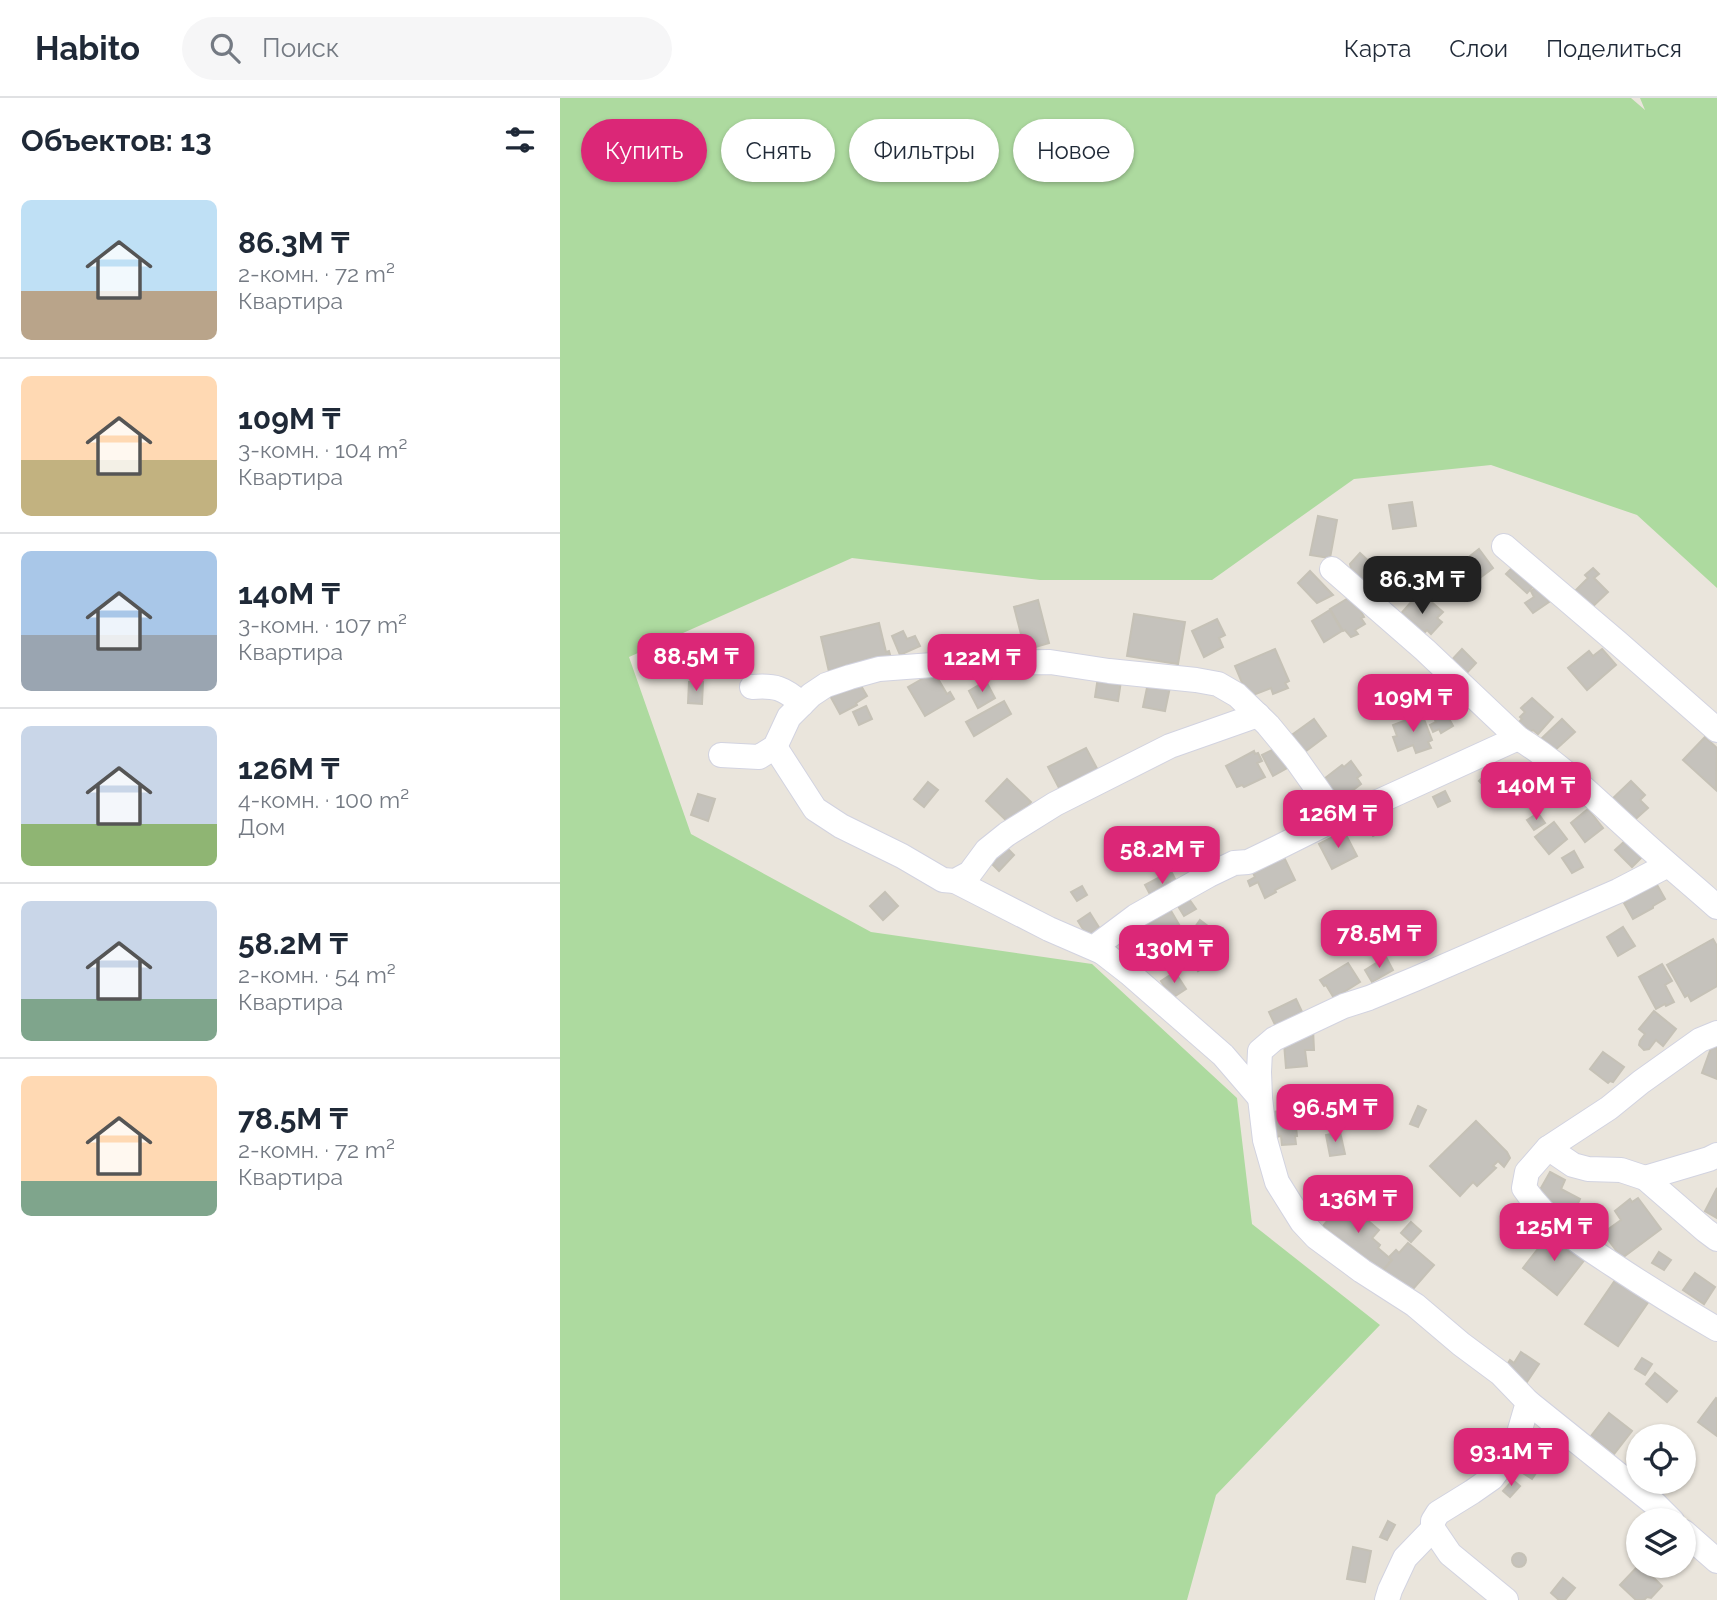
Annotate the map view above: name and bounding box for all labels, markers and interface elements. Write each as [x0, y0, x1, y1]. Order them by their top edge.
search box [182, 17, 672, 80]
text: Habito [35, 29, 140, 68]
icon: search [206, 29, 244, 67]
text: Поиск [262, 33, 339, 63]
text: Карта [1344, 34, 1411, 63]
text: Слои [1449, 34, 1508, 63]
text: Поделиться [1546, 34, 1682, 63]
chip: Купить [581, 119, 707, 182]
chip: Снять [721, 119, 835, 182]
chip: Фильтры [849, 119, 999, 182]
chip: Новое [1013, 119, 1134, 182]
icon: filters [501, 121, 539, 159]
text: Объектов: 13 [21, 123, 212, 158]
text: 86.3M ₸ [238, 225, 350, 260]
icon: home [77, 228, 161, 312]
text: 2-комн. · 72 m² [238, 260, 395, 287]
text: Квартира [238, 287, 343, 314]
text: 109M ₸ [238, 401, 341, 436]
icon: home [77, 404, 161, 488]
text: 3-комн. · 104 m² [238, 436, 407, 463]
text: Квартира [238, 463, 343, 490]
pin: 86.3M ₸ [1357, 556, 1487, 616]
text: 86.3M ₸ [1379, 565, 1465, 592]
text: 140M ₸ [238, 576, 340, 611]
icon: home [77, 579, 161, 663]
text: 3-комн. · 107 m² [238, 611, 407, 638]
pin: 88.5M ₸ [631, 634, 761, 693]
pin: 122M ₸ [925, 634, 1039, 694]
text: Квартира [238, 638, 343, 665]
text: 88.5M ₸ [653, 642, 739, 669]
text: 122M ₸ [944, 643, 1020, 670]
pin: 109M ₸ [1356, 674, 1470, 734]
text: 109M ₸ [1374, 683, 1452, 710]
text: 126M ₸ [238, 751, 340, 786]
icon: home [77, 754, 161, 838]
pin: 140M ₸ [1479, 762, 1593, 822]
text: 140M ₸ [1497, 771, 1575, 798]
text: 4-комн. · 100 m² [238, 786, 409, 813]
pin: 126M ₸ [1281, 790, 1395, 850]
text: 126M ₸ [1299, 799, 1377, 826]
text: Дом [238, 813, 285, 840]
pin: 58.2M ₸ [1097, 826, 1227, 886]
text: 58.2M ₸ [1120, 835, 1204, 862]
pin: 78.5M ₸ [1314, 910, 1444, 970]
text: 78.5M ₸ [1337, 919, 1421, 946]
text: 58.2M ₸ [238, 926, 348, 961]
pin: 130M ₸ [1117, 926, 1231, 985]
icon: home [77, 929, 161, 1013]
text: 130M ₸ [1135, 934, 1213, 961]
text: 2-комн. · 54 m² [238, 961, 396, 988]
text: Квартира [238, 988, 343, 1015]
pin: 96.5M ₸ [1270, 1084, 1400, 1144]
text: 96.5M ₸ [1292, 1093, 1378, 1120]
text: 78.5M ₸ [238, 1101, 348, 1136]
icon: home [77, 1104, 161, 1188]
text: 2-комн. · 72 m² [238, 1136, 395, 1163]
text: Квартира [238, 1163, 343, 1190]
pin: 136M ₸ [1301, 1176, 1415, 1235]
text: 136M ₸ [1319, 1184, 1397, 1211]
pin: 125M ₸ [1497, 1204, 1611, 1263]
text: 125M ₸ [1516, 1212, 1592, 1239]
map controls [1626, 1424, 1696, 1578]
button: locate [1626, 1424, 1696, 1494]
pin: 93.1M ₸ [1446, 1428, 1576, 1488]
text: 93.1M ₸ [1470, 1437, 1552, 1464]
button: layers [1626, 1508, 1696, 1578]

